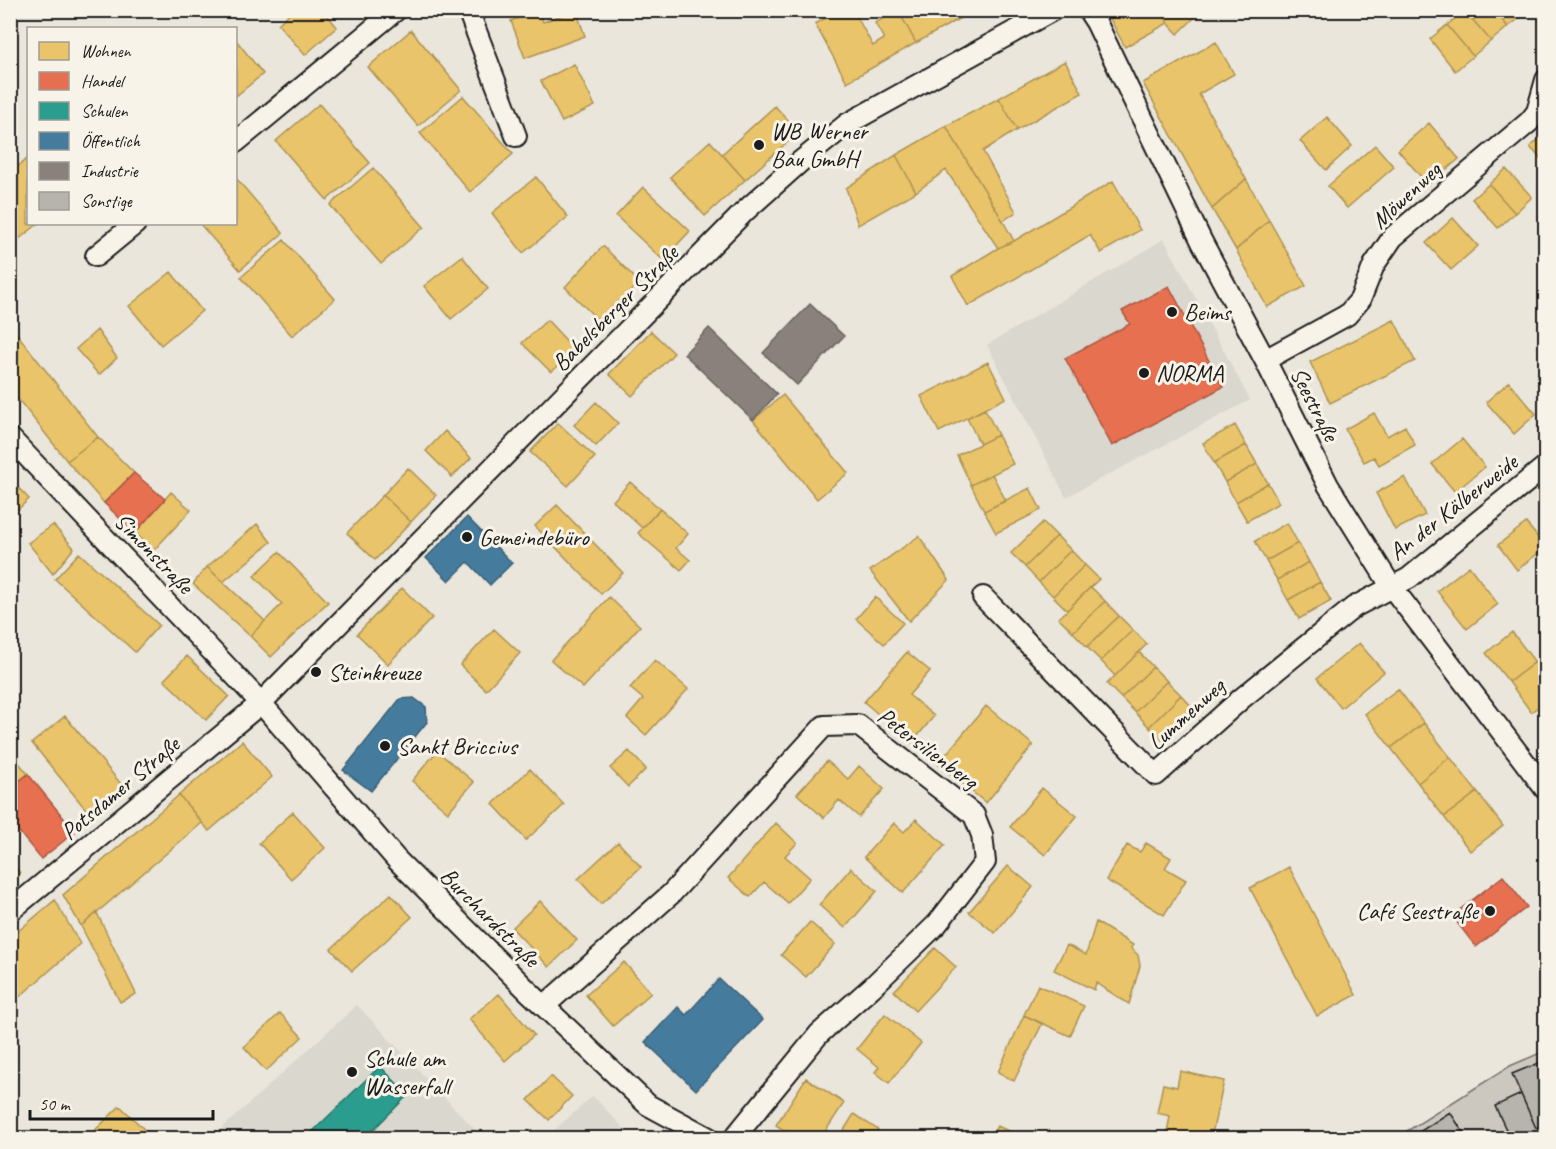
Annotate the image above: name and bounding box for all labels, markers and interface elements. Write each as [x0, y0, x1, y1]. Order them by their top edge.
legend [27, 27, 237, 225]
text: Wohnen [81, 40, 132, 62]
text: Handel [81, 70, 126, 92]
text: Schulen [81, 100, 129, 122]
place label: WB Werner Bau GmbH [771, 116, 870, 174]
text: Öffentlich [81, 130, 141, 152]
marker: WB Werner Bau GmbH [752, 138, 766, 152]
street label: Möwenweg [1365, 154, 1449, 235]
text: Industrie [81, 160, 139, 182]
text: Sonstige [81, 190, 133, 212]
street label: Babelsberger Straße [546, 237, 686, 377]
place label: Beims [1184, 297, 1232, 327]
marker: Beims [1165, 305, 1179, 319]
place label: NORMA [1156, 358, 1224, 388]
street label: Seestraße [1284, 362, 1347, 448]
marker: NORMA [1137, 366, 1151, 380]
street label: An der Kälberweide [1383, 446, 1525, 567]
street label: Simonstraße [108, 506, 202, 601]
place label: Gemeindebüro [479, 522, 590, 552]
marker: Gemeindebüro [460, 530, 474, 544]
place label: Steinkreuze [328, 657, 423, 687]
marker: Steinkreuze [309, 665, 323, 679]
street label: Lummenweg [1141, 670, 1233, 756]
street label: Petersilienberg [872, 700, 986, 797]
street label: Potsdamer Straße [55, 728, 187, 846]
place label: Sankt Briccius [397, 731, 520, 761]
marker: Sankt Briccius [378, 739, 392, 753]
street label: Burchardstraße [434, 861, 548, 975]
place label: Café Seestraße [1357, 896, 1480, 926]
marker: Café Seestraße [1483, 904, 1497, 918]
place label: Schule am Wasserfall [364, 1043, 453, 1101]
marker: Schule am Wasserfall [345, 1065, 359, 1079]
scale bar [30, 1083, 213, 1121]
text: 50 m [39, 1093, 72, 1115]

